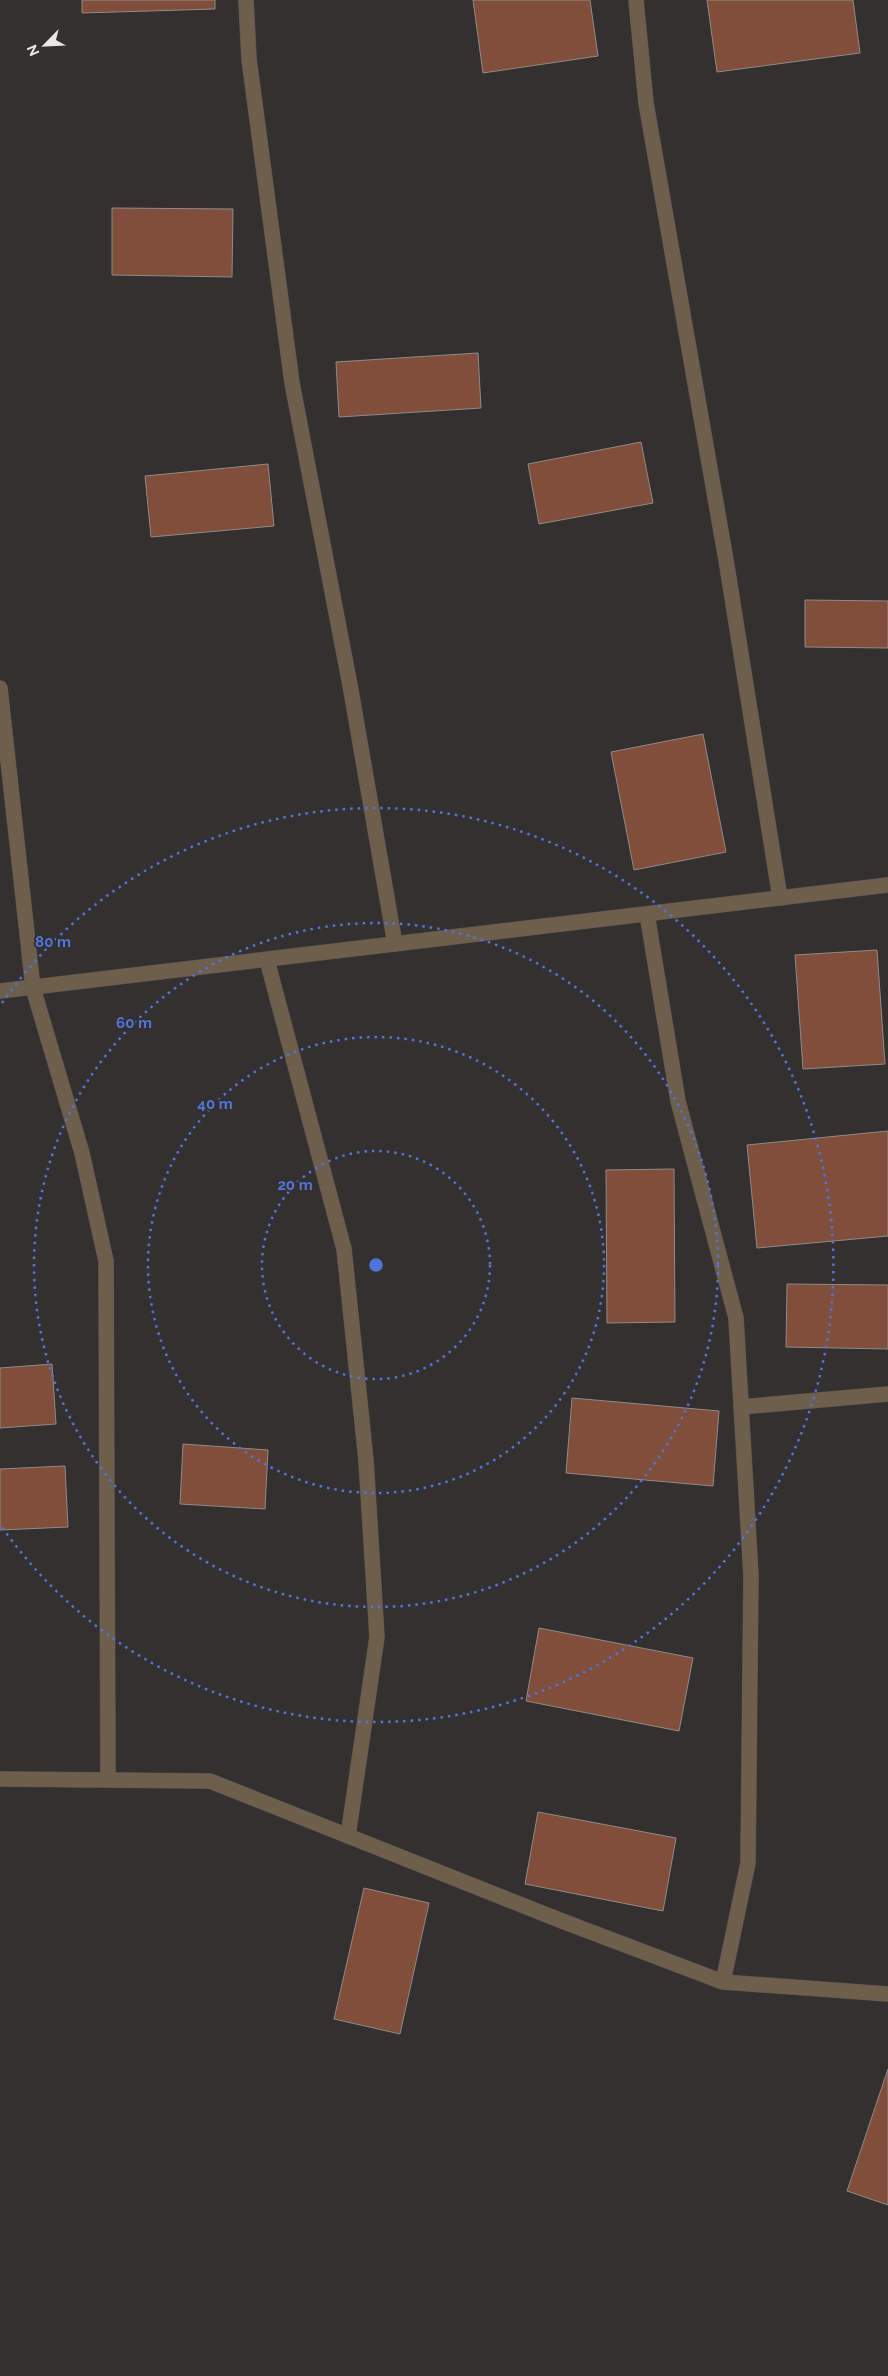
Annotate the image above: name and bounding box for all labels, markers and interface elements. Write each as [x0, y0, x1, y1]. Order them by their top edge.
north arrow [20, 20, 70, 70]
text: N [24, 42, 43, 58]
text: 80 m [35, 933, 71, 951]
text: 60 m [116, 1014, 152, 1032]
text: 40 m [197, 1095, 233, 1113]
text: 20 m [277, 1176, 313, 1194]
centre of rings [367, 1256, 385, 1274]

